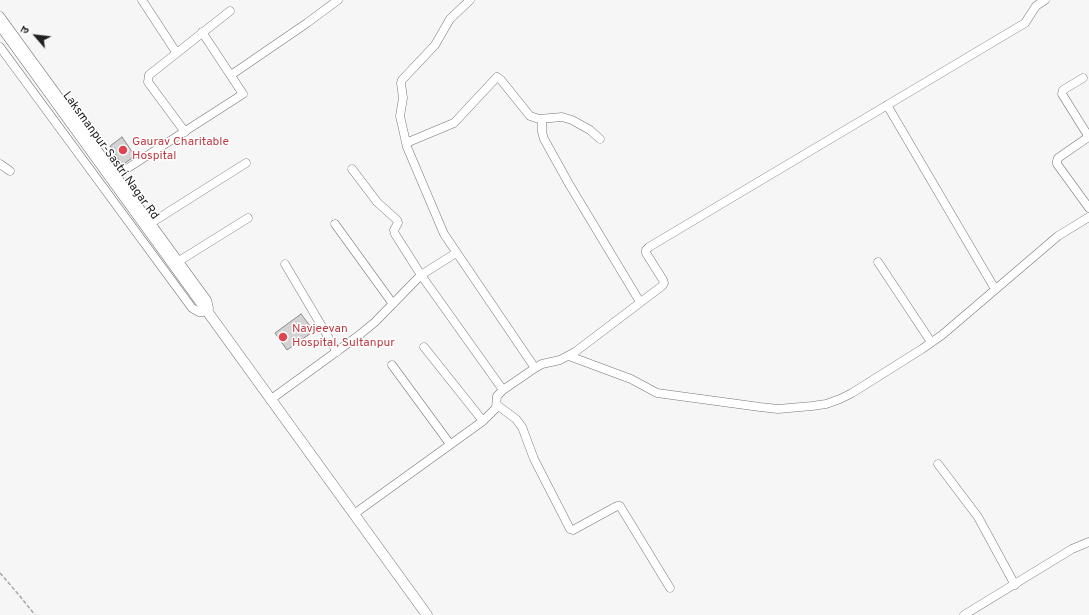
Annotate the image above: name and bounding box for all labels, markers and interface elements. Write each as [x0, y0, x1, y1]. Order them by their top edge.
north arrow [16, 16, 56, 56]
text: उ [18, 24, 33, 36]
street label: Laksmanpur-Sastri Nagar Rd [59, 89, 161, 223]
place label: Gaurav Charitable Hospital [132, 136, 229, 164]
marker: Gaurav Charitable Hospital [117, 144, 129, 156]
place label: Navjeevan Hospital, Sultanpur [292, 323, 395, 351]
marker: Navjeevan Hospital, Sultanpur [277, 331, 289, 343]

